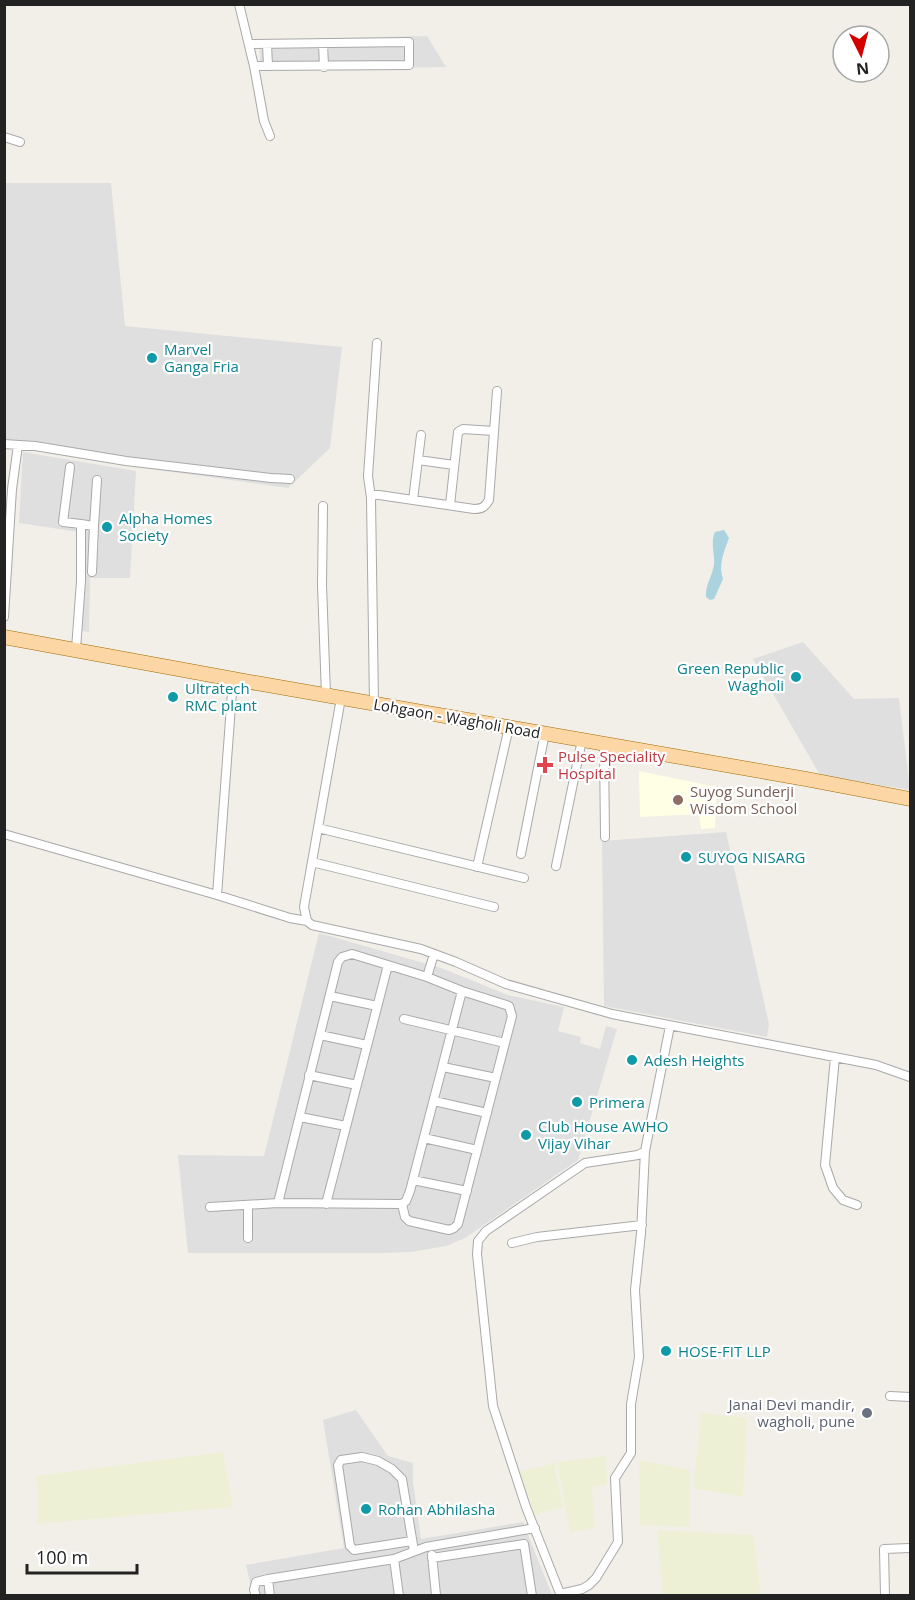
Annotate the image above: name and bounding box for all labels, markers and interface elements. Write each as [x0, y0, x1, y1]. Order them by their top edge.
north arrow [831, 24, 891, 84]
text: N [855, 57, 870, 81]
place label: Marvel Ganga Fria [164, 339, 239, 376]
marker: Marvel Ganga Fria [145, 351, 159, 365]
place label: Alpha Homes Society [119, 508, 212, 545]
marker: Alpha Homes Society [100, 520, 114, 534]
place label: Green Republic Wagholi [677, 658, 784, 695]
marker: Green Republic Wagholi [789, 670, 803, 684]
place label: Ultratech RMC plant [185, 678, 257, 715]
marker: Ultratech RMC plant [166, 690, 180, 704]
street label: Lohgaon - Wagholi Road [372, 693, 542, 743]
place label: Pulse Speciality Hospital [558, 746, 666, 783]
marker: Pulse Speciality Hospital [536, 756, 554, 774]
place label: Suyog Sunderji Wisdom School [690, 781, 797, 818]
marker: Suyog Sunderji Wisdom School [671, 793, 685, 807]
place label: SUYOG NISARG [698, 847, 805, 867]
marker: SUYOG NISARG [679, 850, 693, 864]
place label: Adesh Heights [644, 1050, 744, 1070]
marker: Adesh Heights [625, 1053, 639, 1067]
place label: Primera [589, 1092, 645, 1112]
marker: Primera [570, 1095, 584, 1109]
place label: Club House AWHO Vijay Vihar [538, 1116, 668, 1153]
marker: Club House AWHO Vijay Vihar [519, 1128, 533, 1142]
place label: HOSE-FIT LLP [678, 1341, 771, 1361]
marker: HOSE-FIT LLP [659, 1344, 673, 1358]
place label: Janai Devi mandir, wagholi, pune [727, 1394, 855, 1431]
marker: Janai Devi mandir, wagholi, pune [860, 1406, 874, 1420]
place label: Rohan Abhilasha [378, 1499, 495, 1519]
marker: Rohan Abhilasha [359, 1502, 373, 1516]
scale bar [27, 1537, 136, 1575]
text: 100 m [36, 1545, 88, 1569]

